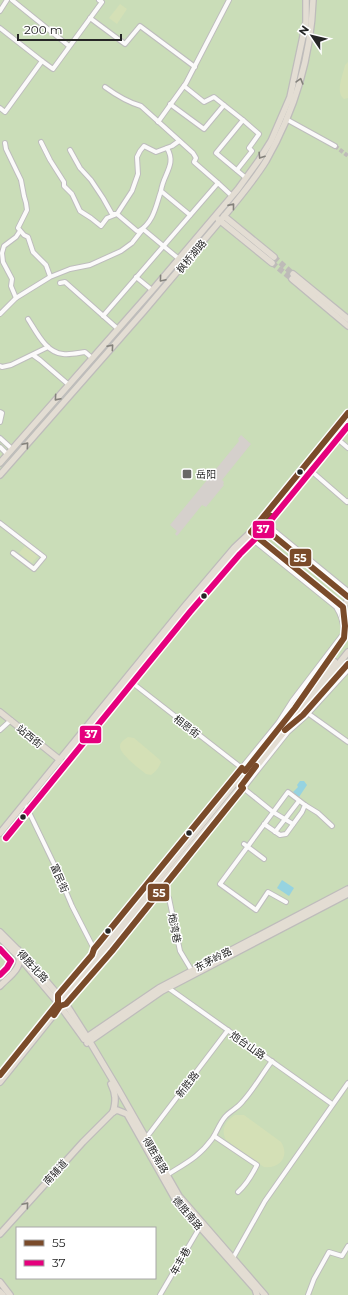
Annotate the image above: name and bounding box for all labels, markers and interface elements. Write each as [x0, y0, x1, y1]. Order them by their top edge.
scale bar [18, 16, 121, 42]
north arrow [292, 16, 332, 56]
text: 200 m [24, 22, 63, 37]
text: N [296, 23, 312, 38]
one-way arrow [295, 77, 304, 84]
one-way arrow [258, 152, 266, 159]
one-way arrow [228, 204, 235, 211]
street label: 枫桥湖路 [174, 237, 209, 276]
one-way arrow [159, 275, 166, 282]
one-way arrow [107, 345, 114, 352]
one-way arrow [55, 393, 62, 401]
one-way arrow [21, 442, 28, 450]
unlabelled marker [295, 467, 305, 477]
marker: 岳阳 [181, 468, 193, 480]
place label: 岳阳 [196, 468, 216, 481]
line badge: 37 [252, 520, 275, 539]
text: 37 [255, 522, 270, 536]
line badge: 55 [289, 548, 312, 567]
text: 55 [293, 551, 307, 565]
unlabelled marker [199, 591, 209, 601]
street label: 相思街 [171, 712, 203, 741]
street label: 站西街 [14, 722, 45, 751]
line badge: 37 [79, 725, 102, 744]
text: 37 [83, 727, 98, 741]
unlabelled marker [18, 812, 28, 822]
unlabelled marker [184, 828, 194, 838]
street label: 富民街 [48, 862, 71, 895]
line badge: 55 [147, 883, 170, 902]
text: 55 [152, 886, 166, 900]
street label: 炮湾巷 [165, 912, 184, 944]
unlabelled marker [103, 926, 113, 936]
street label: 东茅岭路 [192, 945, 234, 974]
street label: 得胜北路 [14, 947, 51, 985]
street label: 炮台山路 [228, 1029, 268, 1062]
street label: 新胜路 [173, 1068, 202, 1100]
street label: 得胜南路 [140, 1135, 171, 1176]
street label: 南辅道 [40, 1157, 70, 1188]
street label: 德胜南路 [170, 1194, 205, 1233]
one-way arrow [21, 1202, 28, 1210]
legend [16, 1227, 156, 1279]
text: 55 [52, 1235, 66, 1250]
street label: 年丰巷 [167, 1245, 193, 1278]
text: 37 [52, 1255, 66, 1270]

